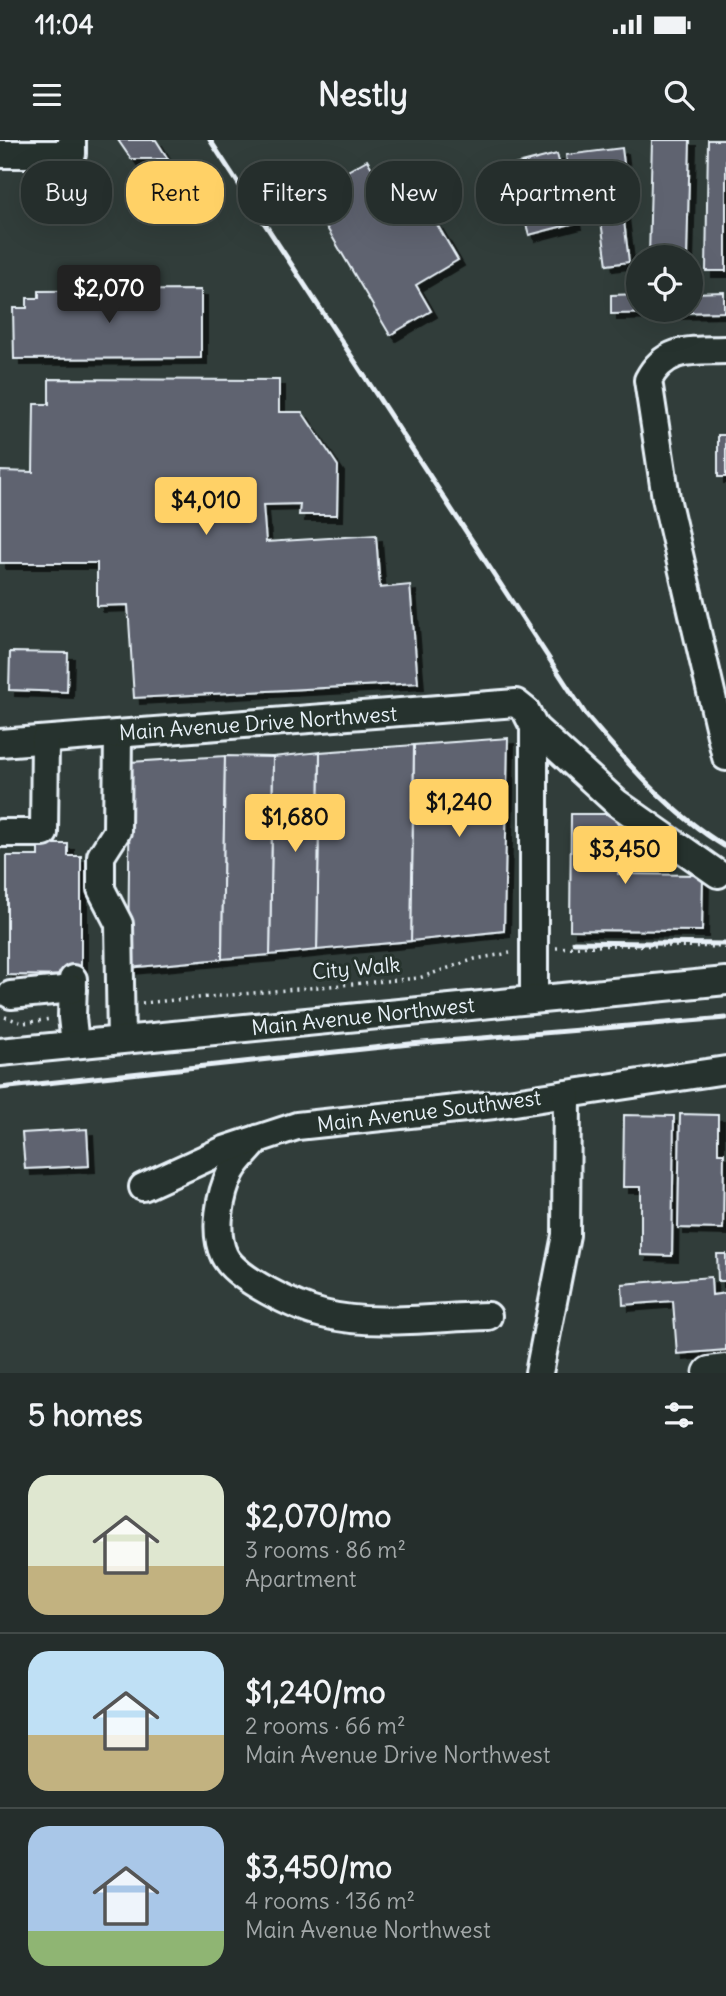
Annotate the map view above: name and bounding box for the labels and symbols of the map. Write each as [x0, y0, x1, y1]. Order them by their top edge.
pin: $2,070 [52, 265, 166, 325]
pin: $4,010 [149, 478, 263, 537]
street label: Main Avenue Drive Northwest [118, 700, 398, 746]
pin: $1,240 [402, 780, 516, 839]
pin: $1,680 [238, 794, 352, 854]
pin: $3,450 [568, 826, 682, 886]
street label: City Walk [311, 951, 401, 985]
street label: Main Avenue Northwest [250, 991, 476, 1041]
street label: Main Avenue Southwest [316, 1084, 542, 1138]

